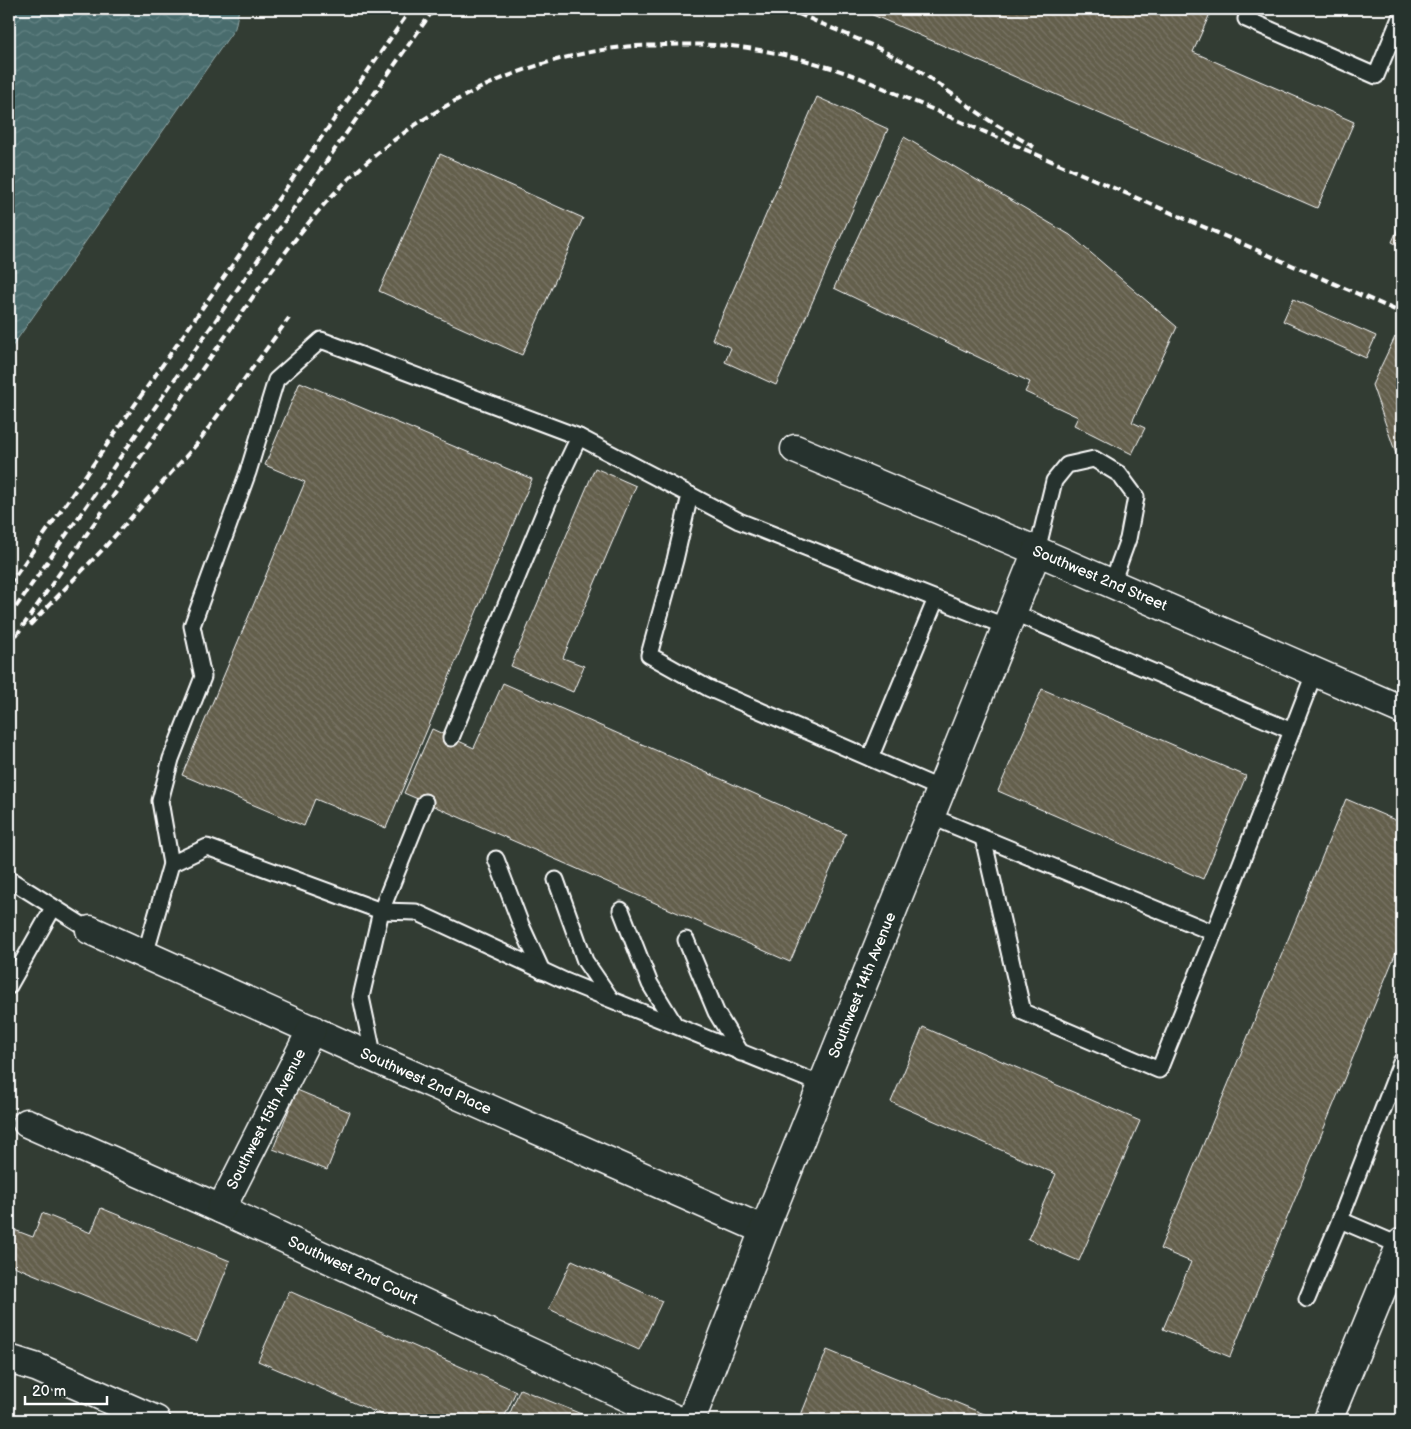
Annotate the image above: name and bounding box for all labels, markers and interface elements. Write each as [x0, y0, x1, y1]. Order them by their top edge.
street label: Southwest 2nd Street [1030, 542, 1170, 616]
street label: Southwest 14th Avenue [824, 909, 900, 1061]
street label: Southwest 2nd Place [357, 1044, 494, 1119]
street label: Southwest 15th Avenue [223, 1046, 310, 1193]
street label: Southwest 2nd Court [285, 1232, 421, 1309]
scale bar [25, 1374, 108, 1406]
text: 20 m [32, 1382, 66, 1401]

